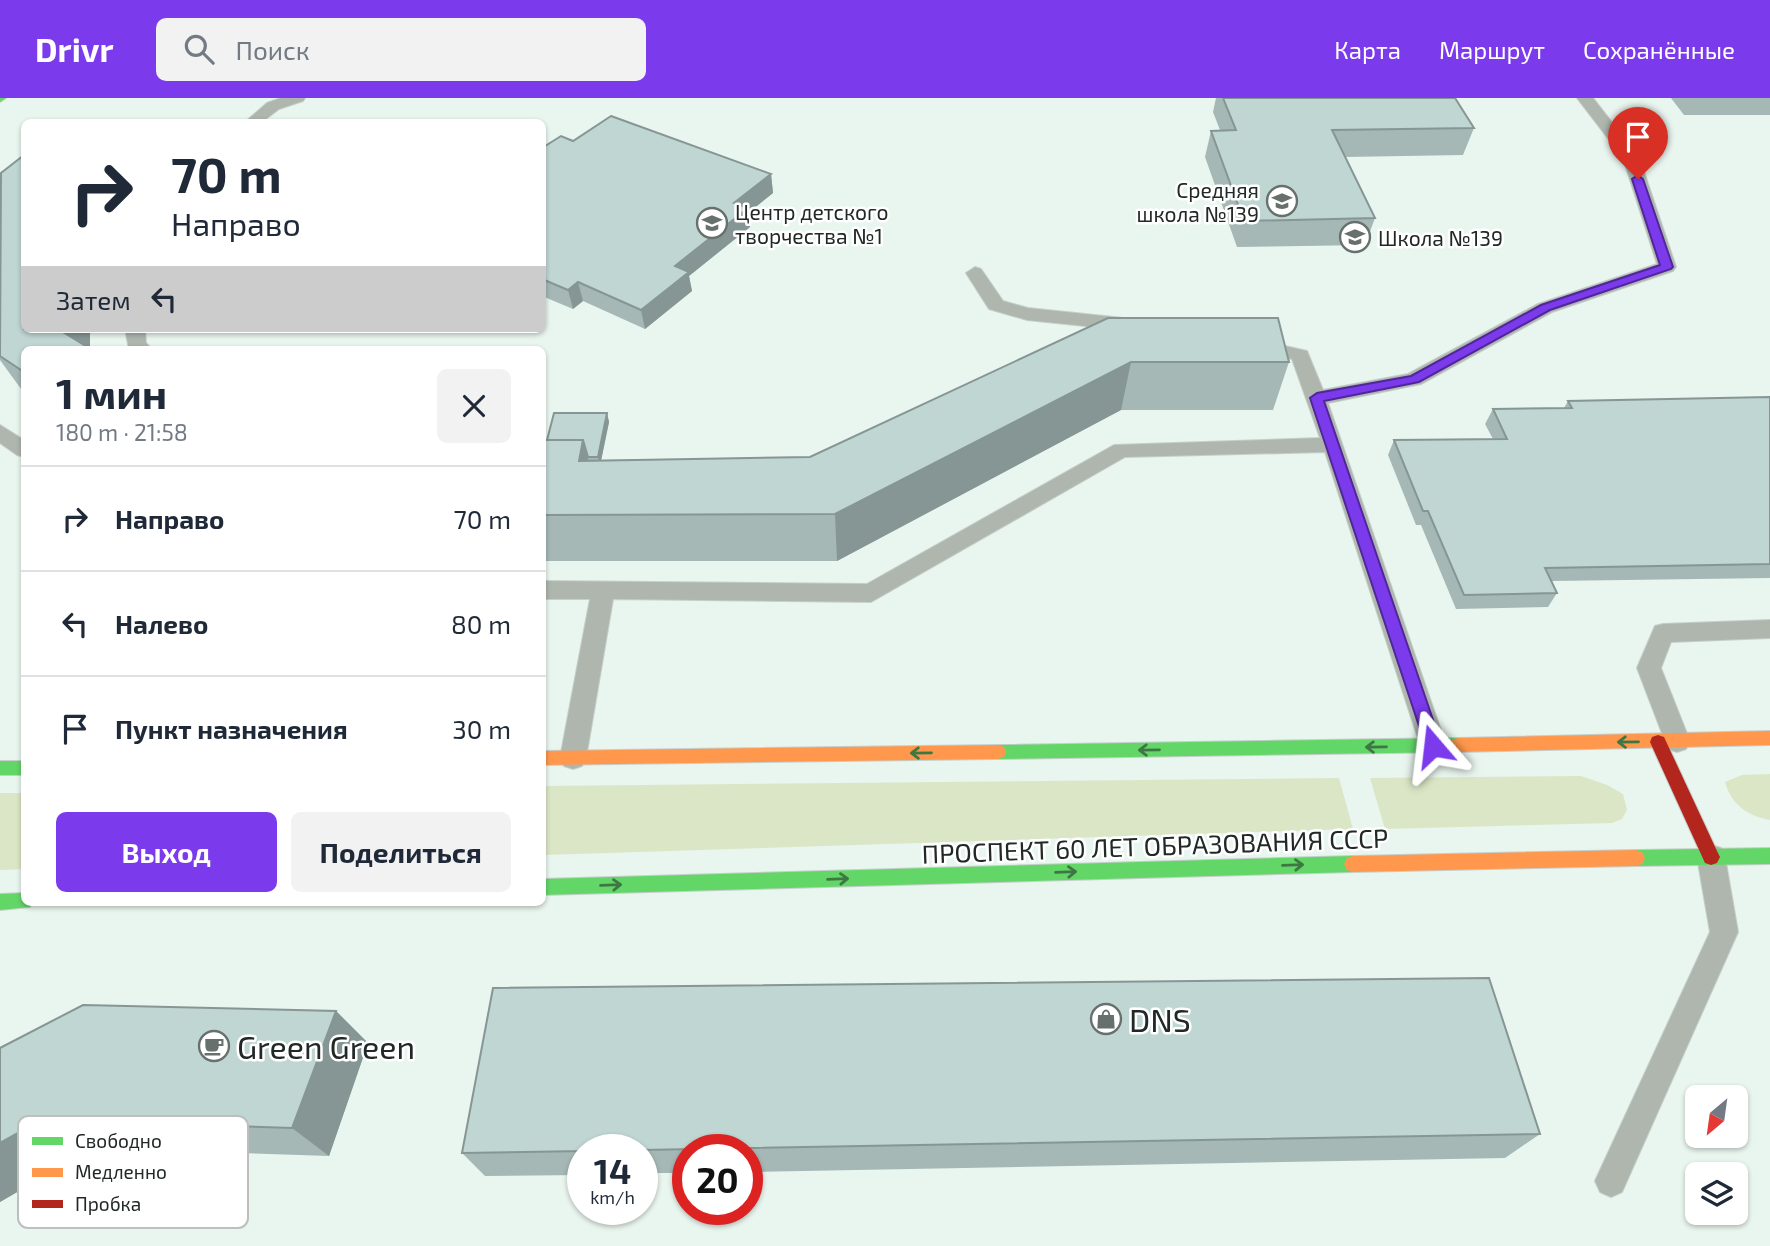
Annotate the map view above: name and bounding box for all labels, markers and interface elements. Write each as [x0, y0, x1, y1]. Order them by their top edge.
search box [156, 18, 646, 81]
text: Drivr [35, 29, 114, 69]
icon: search [180, 30, 218, 68]
text: Поиск [236, 34, 310, 65]
text: Карта [1334, 35, 1401, 64]
text: Маршрут [1439, 35, 1545, 64]
text: Сохранённые [1583, 35, 1735, 64]
pin [1608, 107, 1668, 179]
icon: arrive [1619, 118, 1657, 156]
text: 70 m [171, 144, 282, 203]
icon: right [56, 147, 147, 238]
place label: Средняя школа №139 [1137, 177, 1259, 226]
school or university icon: Средняя школа №139 [1265, 184, 1299, 218]
place label: Центр детского творчества №1 [735, 199, 889, 248]
text: Направо [171, 204, 301, 242]
school or university icon: Центр детского творчества №1 [695, 206, 729, 240]
school or university icon: Школа №139 [1338, 220, 1372, 254]
place label: Школа №139 [1378, 225, 1503, 250]
icon: left [145, 280, 183, 318]
text: Затем [56, 284, 131, 315]
text: 1 мин [56, 367, 167, 417]
button: close [437, 369, 511, 443]
text: 180 m · 21:58 [56, 418, 188, 446]
icon: right [56, 500, 94, 538]
text: Направо [115, 503, 224, 534]
text: 70 m [453, 503, 511, 534]
icon: left [56, 605, 94, 643]
text: Налево [115, 608, 208, 639]
text: 80 m [451, 608, 511, 639]
position arrow [1396, 709, 1470, 783]
icon: arrive [56, 710, 94, 748]
text: Пункт назначения [115, 713, 348, 744]
text: 30 m [452, 713, 511, 744]
one-way arrow [1617, 736, 1640, 749]
one-way arrow [1365, 740, 1388, 754]
one-way arrow [1138, 743, 1161, 757]
one-way arrow [910, 746, 933, 760]
button: Выход [56, 812, 277, 892]
button: Поделиться [291, 812, 511, 892]
street label: ПРОСПЕКТ 60 ЛЕТ ОБРАЗОВАНИЯ СССР [921, 821, 1389, 869]
one-way arrow [1281, 859, 1304, 872]
one-way arrow [1054, 865, 1077, 879]
one-way arrow [826, 872, 849, 885]
one-way arrow [599, 879, 622, 892]
place label: DNS [1129, 1000, 1191, 1038]
shop icon: DNS [1089, 1002, 1123, 1036]
place label: Green Green [237, 1027, 415, 1065]
cafe icon: Green Green [197, 1029, 231, 1063]
north arrow [1685, 1085, 1748, 1148]
map controls [1685, 1085, 1748, 1225]
legend [18, 1116, 248, 1228]
text: Свободно [75, 1129, 162, 1152]
speed limit sign: 20 [672, 1134, 763, 1225]
text: 14 [594, 1149, 631, 1191]
text: Медленно [75, 1160, 167, 1183]
button: layers [1685, 1162, 1748, 1225]
text: km/h [590, 1186, 635, 1208]
text: Пробка [75, 1192, 141, 1215]

